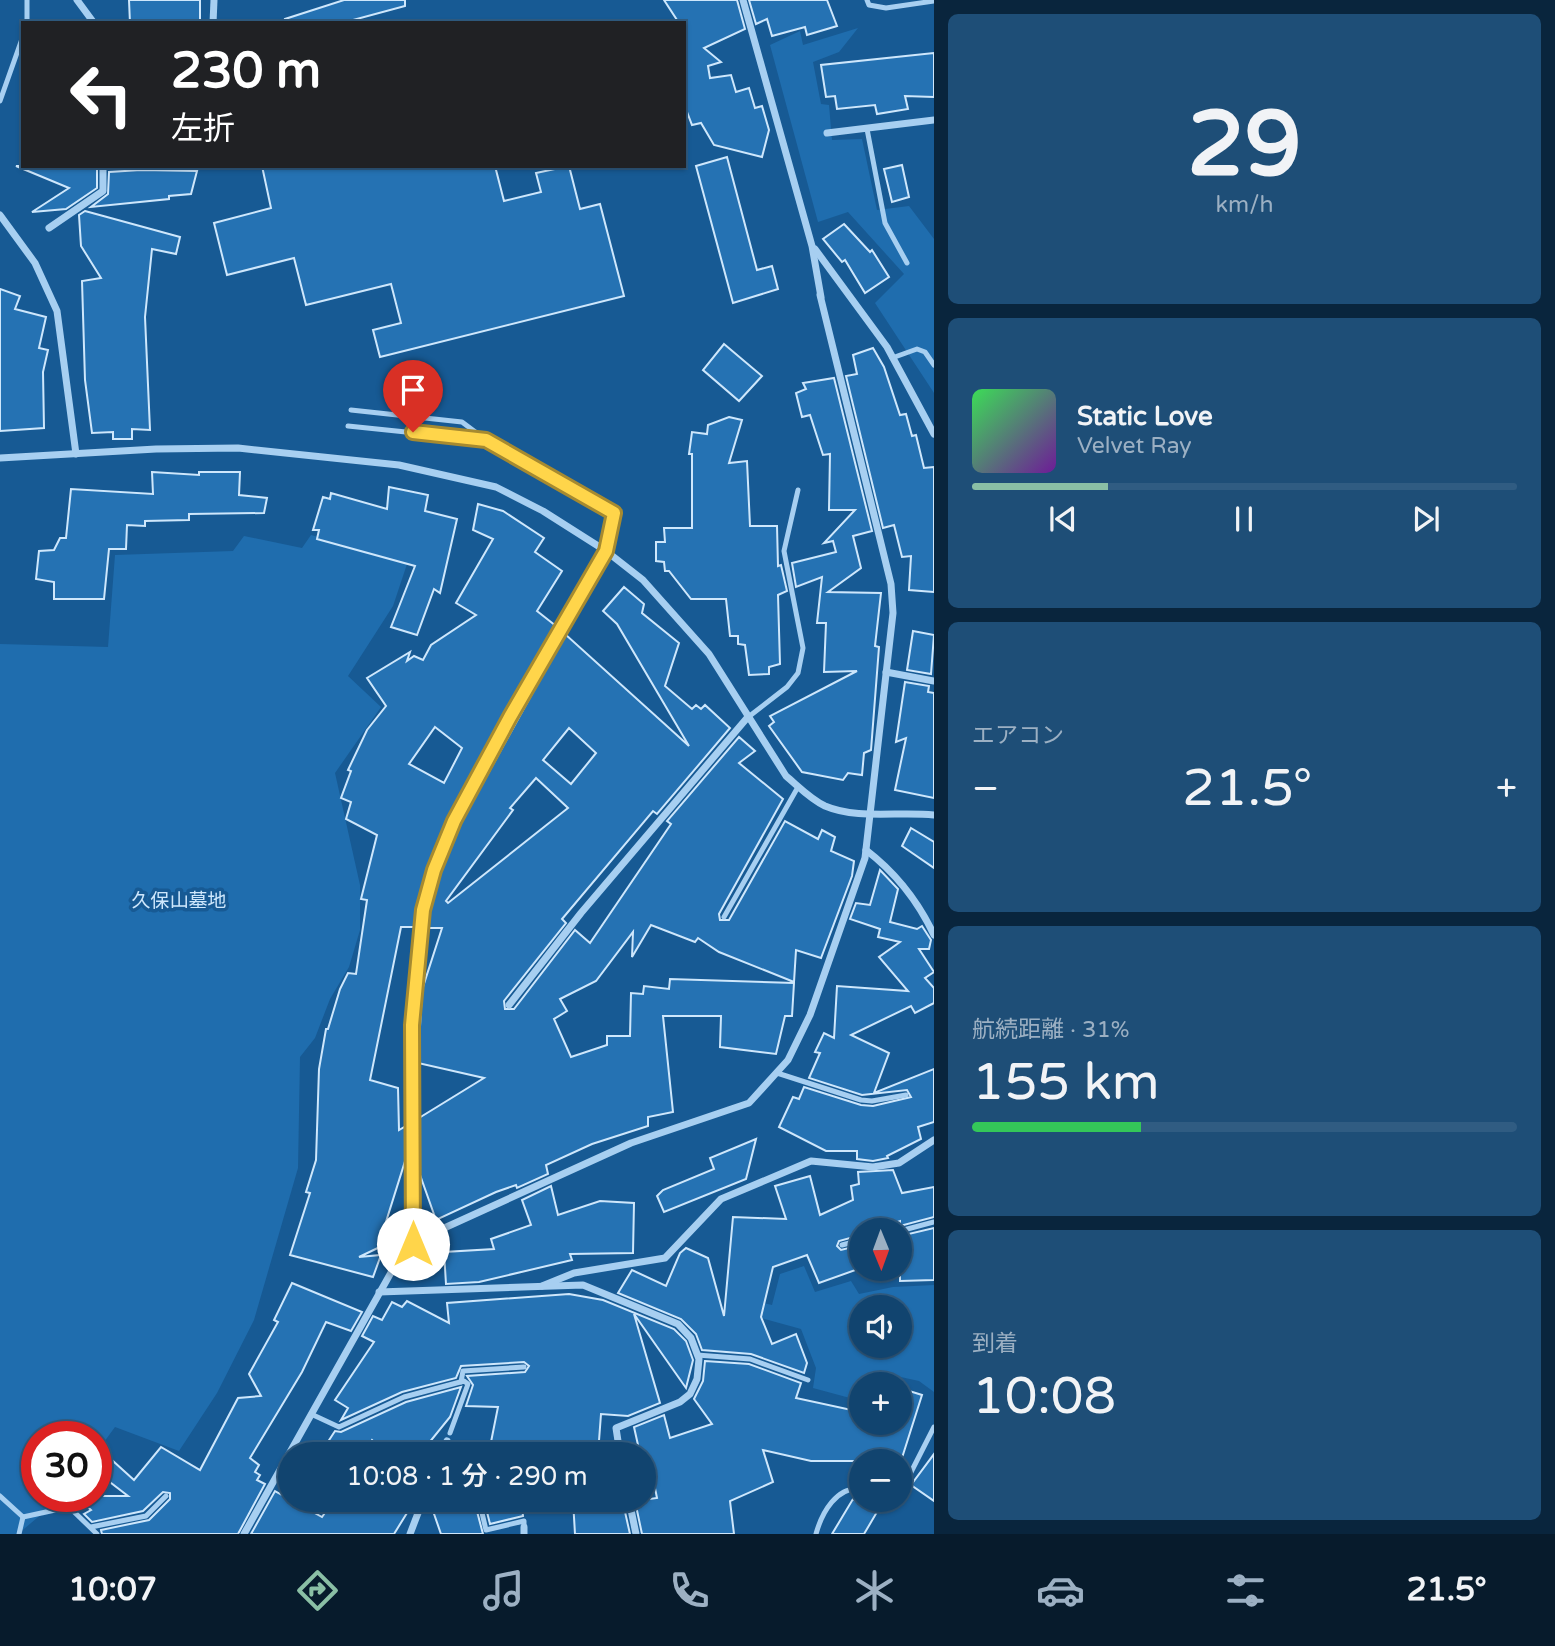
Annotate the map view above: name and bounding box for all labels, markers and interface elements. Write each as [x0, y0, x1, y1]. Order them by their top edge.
text: 230 m [171, 42, 321, 101]
icon: left [56, 49, 147, 140]
text: 29 [1187, 90, 1302, 200]
text: 左折 [171, 110, 235, 148]
text: km/h [1216, 191, 1273, 219]
pin [383, 360, 443, 432]
icon: arrive [394, 371, 432, 409]
text: Static Love [1077, 401, 1213, 432]
text: Velvet Ray [1077, 432, 1192, 460]
icon: previous [1044, 500, 1082, 538]
icon: pause [1225, 500, 1263, 538]
icon: next [1407, 500, 1445, 538]
text: エアコン [972, 722, 1064, 750]
text: 21.5° [1182, 757, 1312, 820]
text: − [972, 766, 999, 812]
text: + [1496, 766, 1517, 812]
park label: 久保山墓地 [131, 890, 227, 912]
text: 航続距離 · 31% [972, 1016, 1130, 1044]
text: 155 km [972, 1051, 1160, 1114]
position arrow [376, 1207, 450, 1281]
north arrow [849, 1218, 912, 1281]
map controls [849, 1218, 912, 1512]
button: sound [849, 1295, 912, 1358]
text: 到着 [972, 1330, 1018, 1358]
text: 10:08 [972, 1365, 1116, 1428]
button: + [849, 1372, 912, 1435]
speed limit sign: 30 [21, 1421, 112, 1512]
button: − [849, 1449, 912, 1512]
text: 10:08 · 1 分 · 290 m [346, 1461, 588, 1492]
icon: directions [293, 1566, 342, 1615]
icon: music [479, 1566, 528, 1615]
icon: phone [665, 1566, 714, 1615]
icon: climate [850, 1566, 899, 1615]
icon: car [1036, 1566, 1085, 1615]
icon: filters [1221, 1566, 1270, 1615]
text: 10:07 [68, 1571, 157, 1609]
text: 21.5° [1407, 1571, 1487, 1609]

